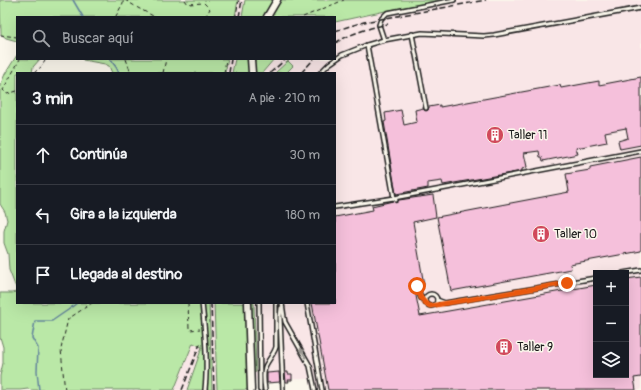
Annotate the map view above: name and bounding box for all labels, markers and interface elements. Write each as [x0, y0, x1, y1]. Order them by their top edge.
search box [16, 16, 336, 60]
icon: search [30, 27, 52, 49]
text: Buscar aquí [62, 29, 134, 48]
text: 3 min [32, 88, 73, 109]
text: A pie · 210 m [248, 90, 320, 106]
building icon: Taller 11 [485, 125, 505, 145]
place label: Taller 11 [508, 128, 547, 143]
icon: ahead [32, 144, 54, 166]
text: Continúa [70, 145, 127, 164]
text: 30 m [290, 147, 320, 163]
icon: left [32, 204, 54, 226]
text: Gira a la izquierda [70, 205, 177, 224]
text: 180 m [285, 207, 320, 223]
building icon: Taller 10 [531, 224, 551, 244]
place label: Taller 10 [554, 227, 597, 242]
icon: arrive [32, 264, 54, 286]
text: Llegada al destino [70, 265, 182, 284]
map controls [593, 270, 629, 378]
button: + [593, 270, 629, 306]
route end [558, 274, 576, 292]
route start [408, 277, 426, 295]
button: − [593, 306, 629, 342]
building icon: Taller 9 [494, 337, 514, 357]
place label: Taller 9 [517, 340, 553, 355]
button: layers [593, 342, 629, 378]
one-way arrow [299, 347, 306, 359]

